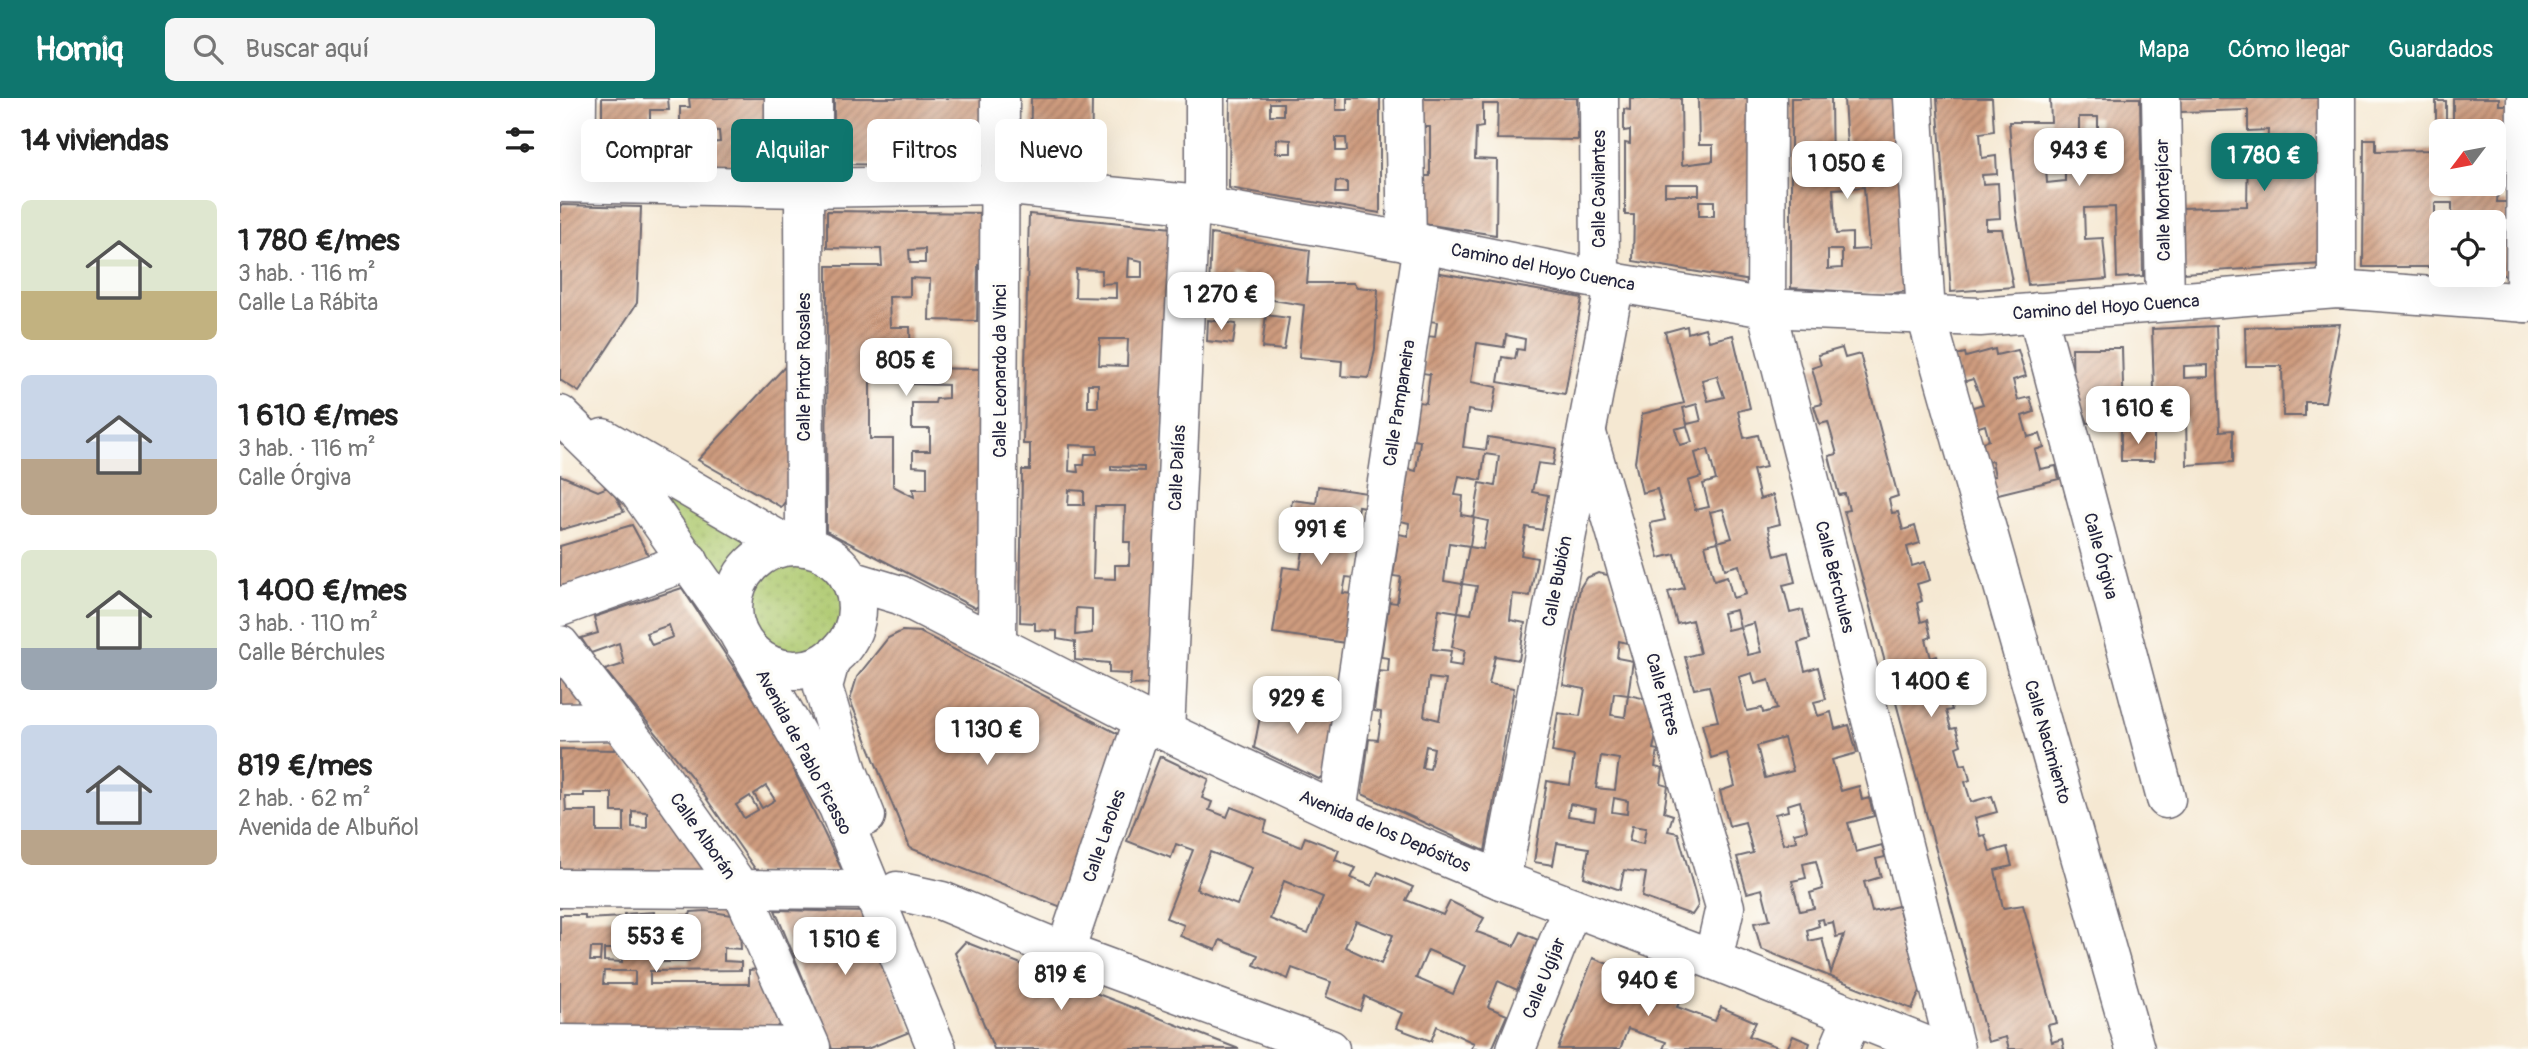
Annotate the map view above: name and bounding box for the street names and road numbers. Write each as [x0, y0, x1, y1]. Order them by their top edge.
street label: Calle Cavilantes [1588, 130, 1611, 248]
street label: Calle Montejícar [2151, 138, 2176, 261]
street label: Camino del Hoyo Cuenca [1449, 238, 1637, 297]
street label: Calle Leonardo da Vinci [989, 284, 1012, 458]
street label: Camino del Hoyo Cuenca [2012, 289, 2200, 326]
street label: Calle Pintor Rosales [793, 293, 816, 441]
street label: Calle Pampaneira [1378, 338, 1421, 468]
street label: Calle Dalías [1164, 424, 1191, 512]
street label: Calle Órgiva [2078, 510, 2124, 602]
street label: Calle Bérchules [1809, 519, 1860, 636]
street label: Calle Bubión [1537, 534, 1578, 629]
street label: Calle Pitres [1640, 650, 1685, 738]
street label: Avenida de Pablo Picasso [750, 666, 857, 839]
street label: Calle Nacimiento [2019, 677, 2076, 807]
street label: Avenida de los Depósitos [1296, 785, 1474, 878]
street label: Calle Laroles [1078, 787, 1131, 885]
street label: Calle Alborán [664, 789, 741, 884]
street label: Calle Ugíjar [1518, 934, 1571, 1022]

